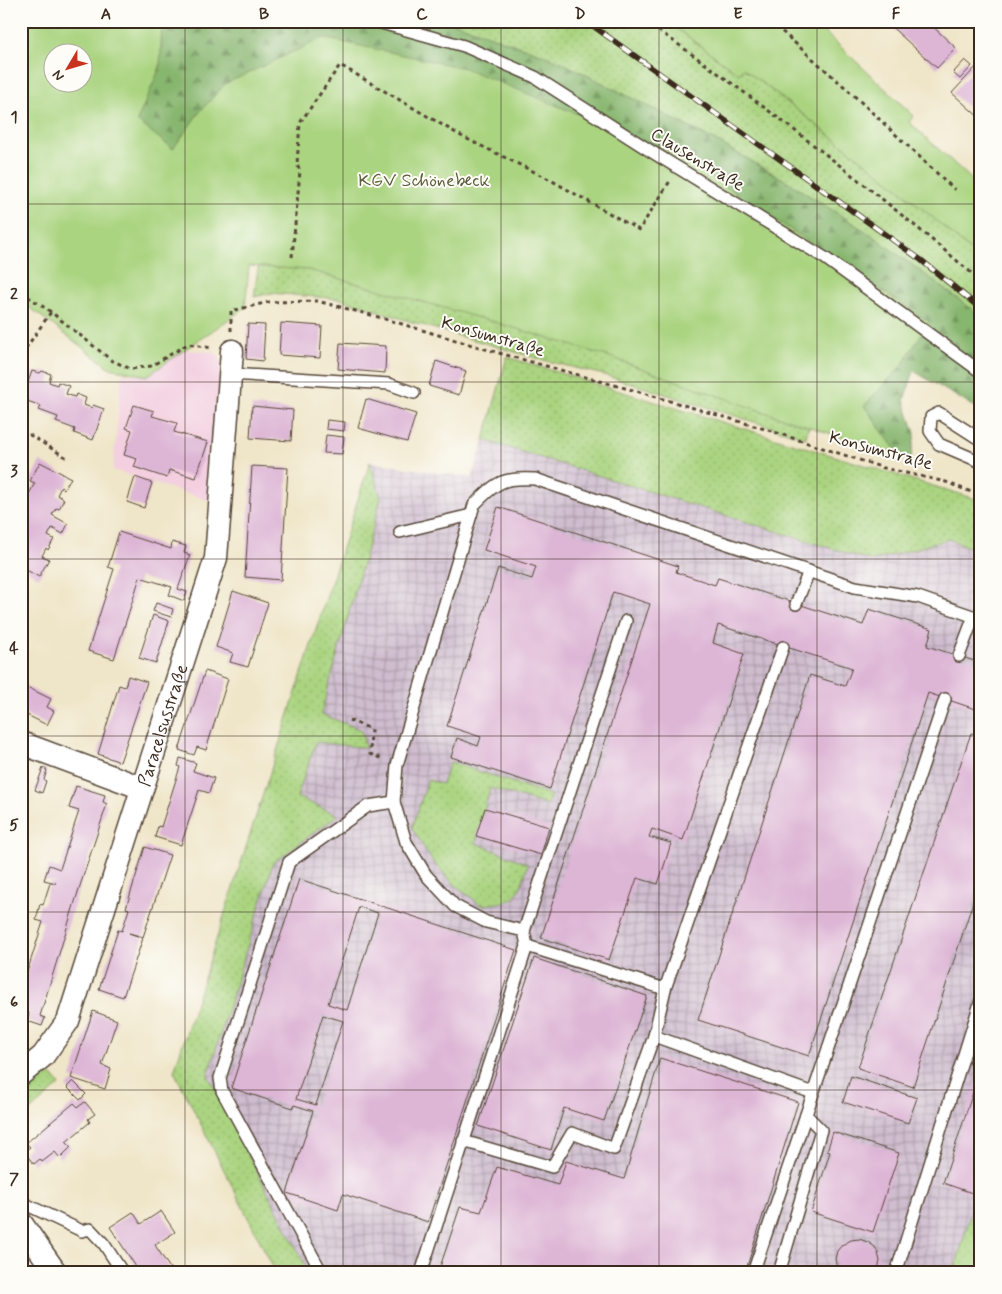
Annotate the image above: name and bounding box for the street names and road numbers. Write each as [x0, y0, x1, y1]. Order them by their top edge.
street label: Clausenstraße [646, 122, 749, 197]
street label: Konsumstraße [438, 311, 547, 363]
street label: Konsumstraße [826, 426, 935, 476]
street label: Paracelsusstraße [133, 661, 194, 790]

